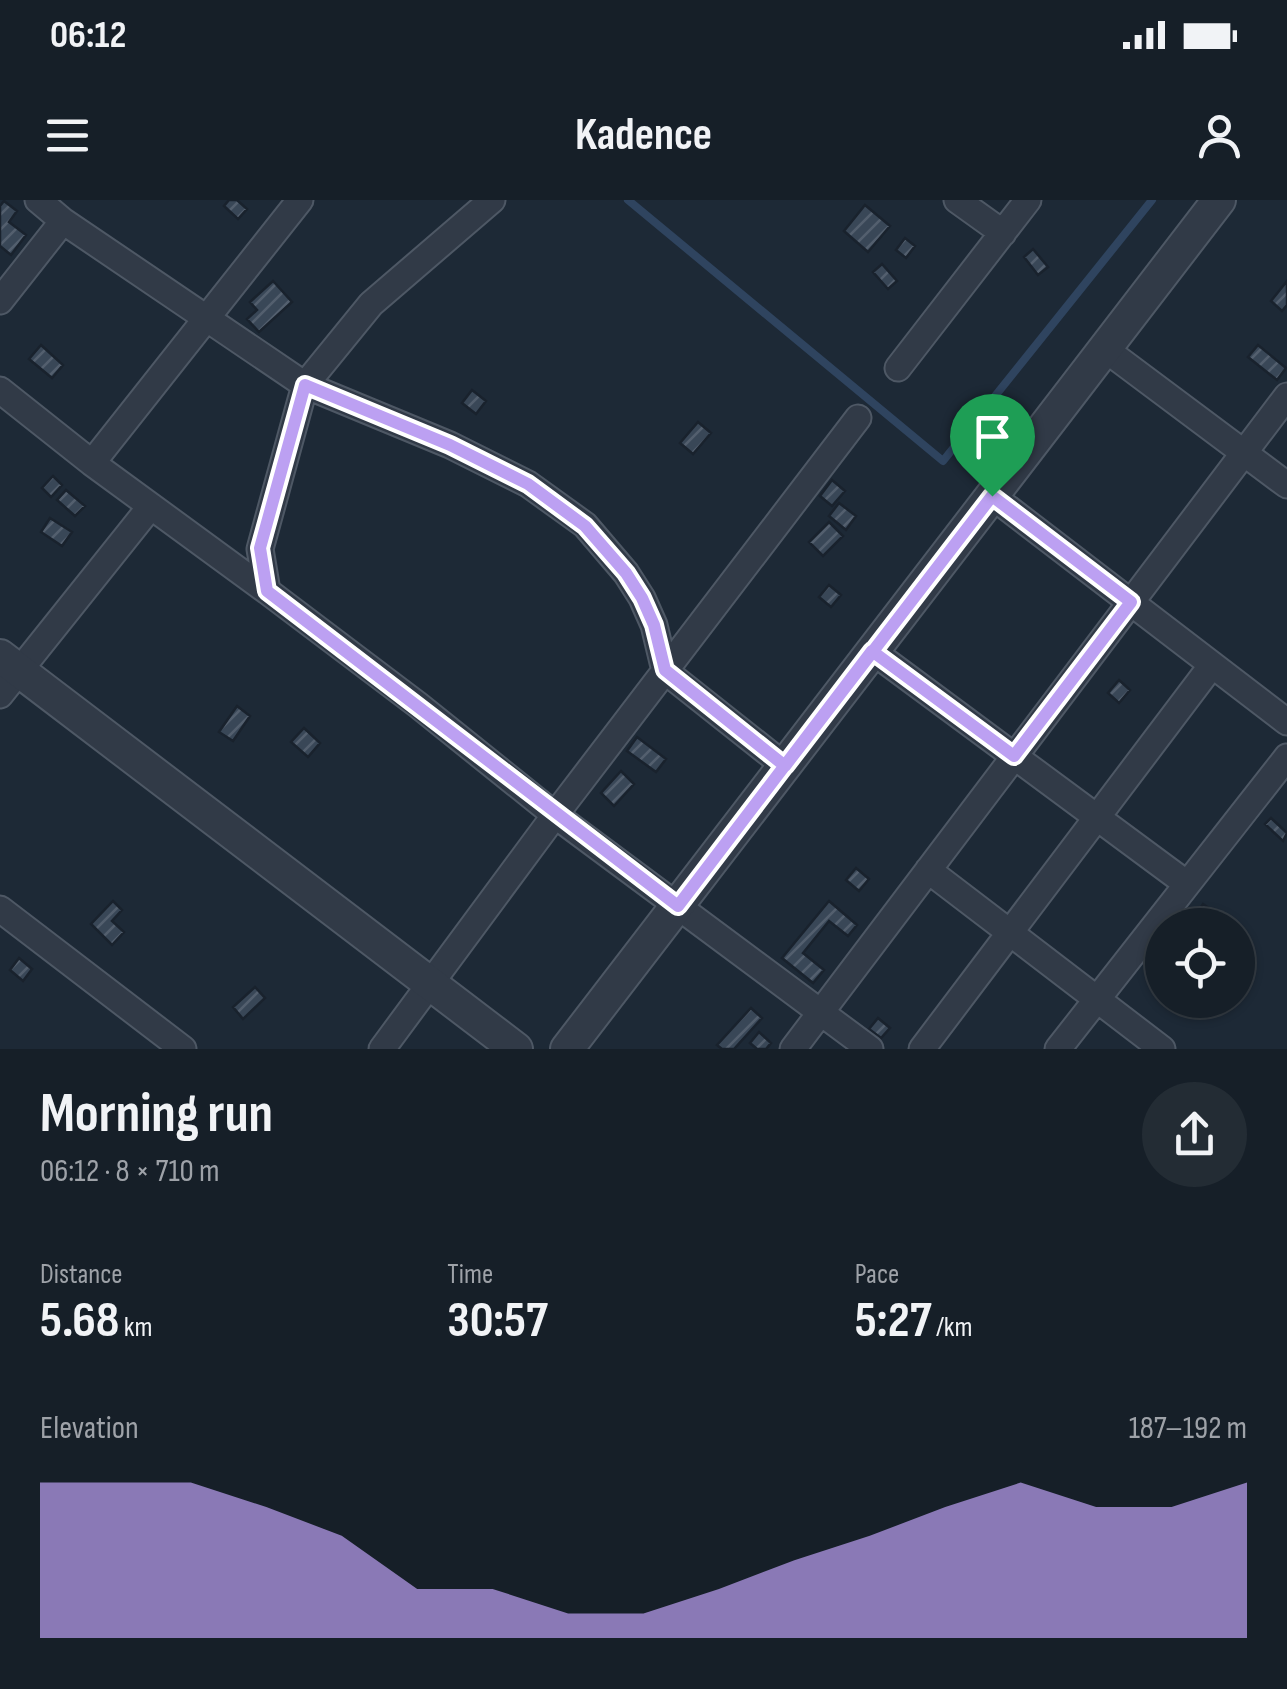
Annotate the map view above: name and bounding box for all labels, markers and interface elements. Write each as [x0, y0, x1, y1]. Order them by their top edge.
text: 06:12 [50, 13, 126, 58]
icon: menu [40, 108, 95, 163]
text: Kadence [575, 108, 712, 163]
icon: person [1192, 108, 1247, 163]
pin [950, 394, 1035, 497]
icon: arrive [965, 409, 1020, 464]
map controls [1145, 908, 1255, 1018]
button: locate [1145, 908, 1255, 1018]
text: Morning run [40, 1081, 273, 1148]
button: share [1142, 1082, 1247, 1187]
text: 06:12 · 8 × 710 m [40, 1152, 220, 1191]
text: Distance [40, 1258, 123, 1291]
text: Time [447, 1258, 493, 1291]
text: Pace [855, 1258, 899, 1291]
text: 5.68 [40, 1291, 119, 1351]
text: 30:57 [447, 1291, 548, 1351]
text: 5:27 [855, 1291, 932, 1351]
text: km [119, 1311, 153, 1344]
text: /km [932, 1311, 972, 1344]
text: Elevation [40, 1409, 139, 1448]
text: 187–192 m [1129, 1409, 1247, 1448]

